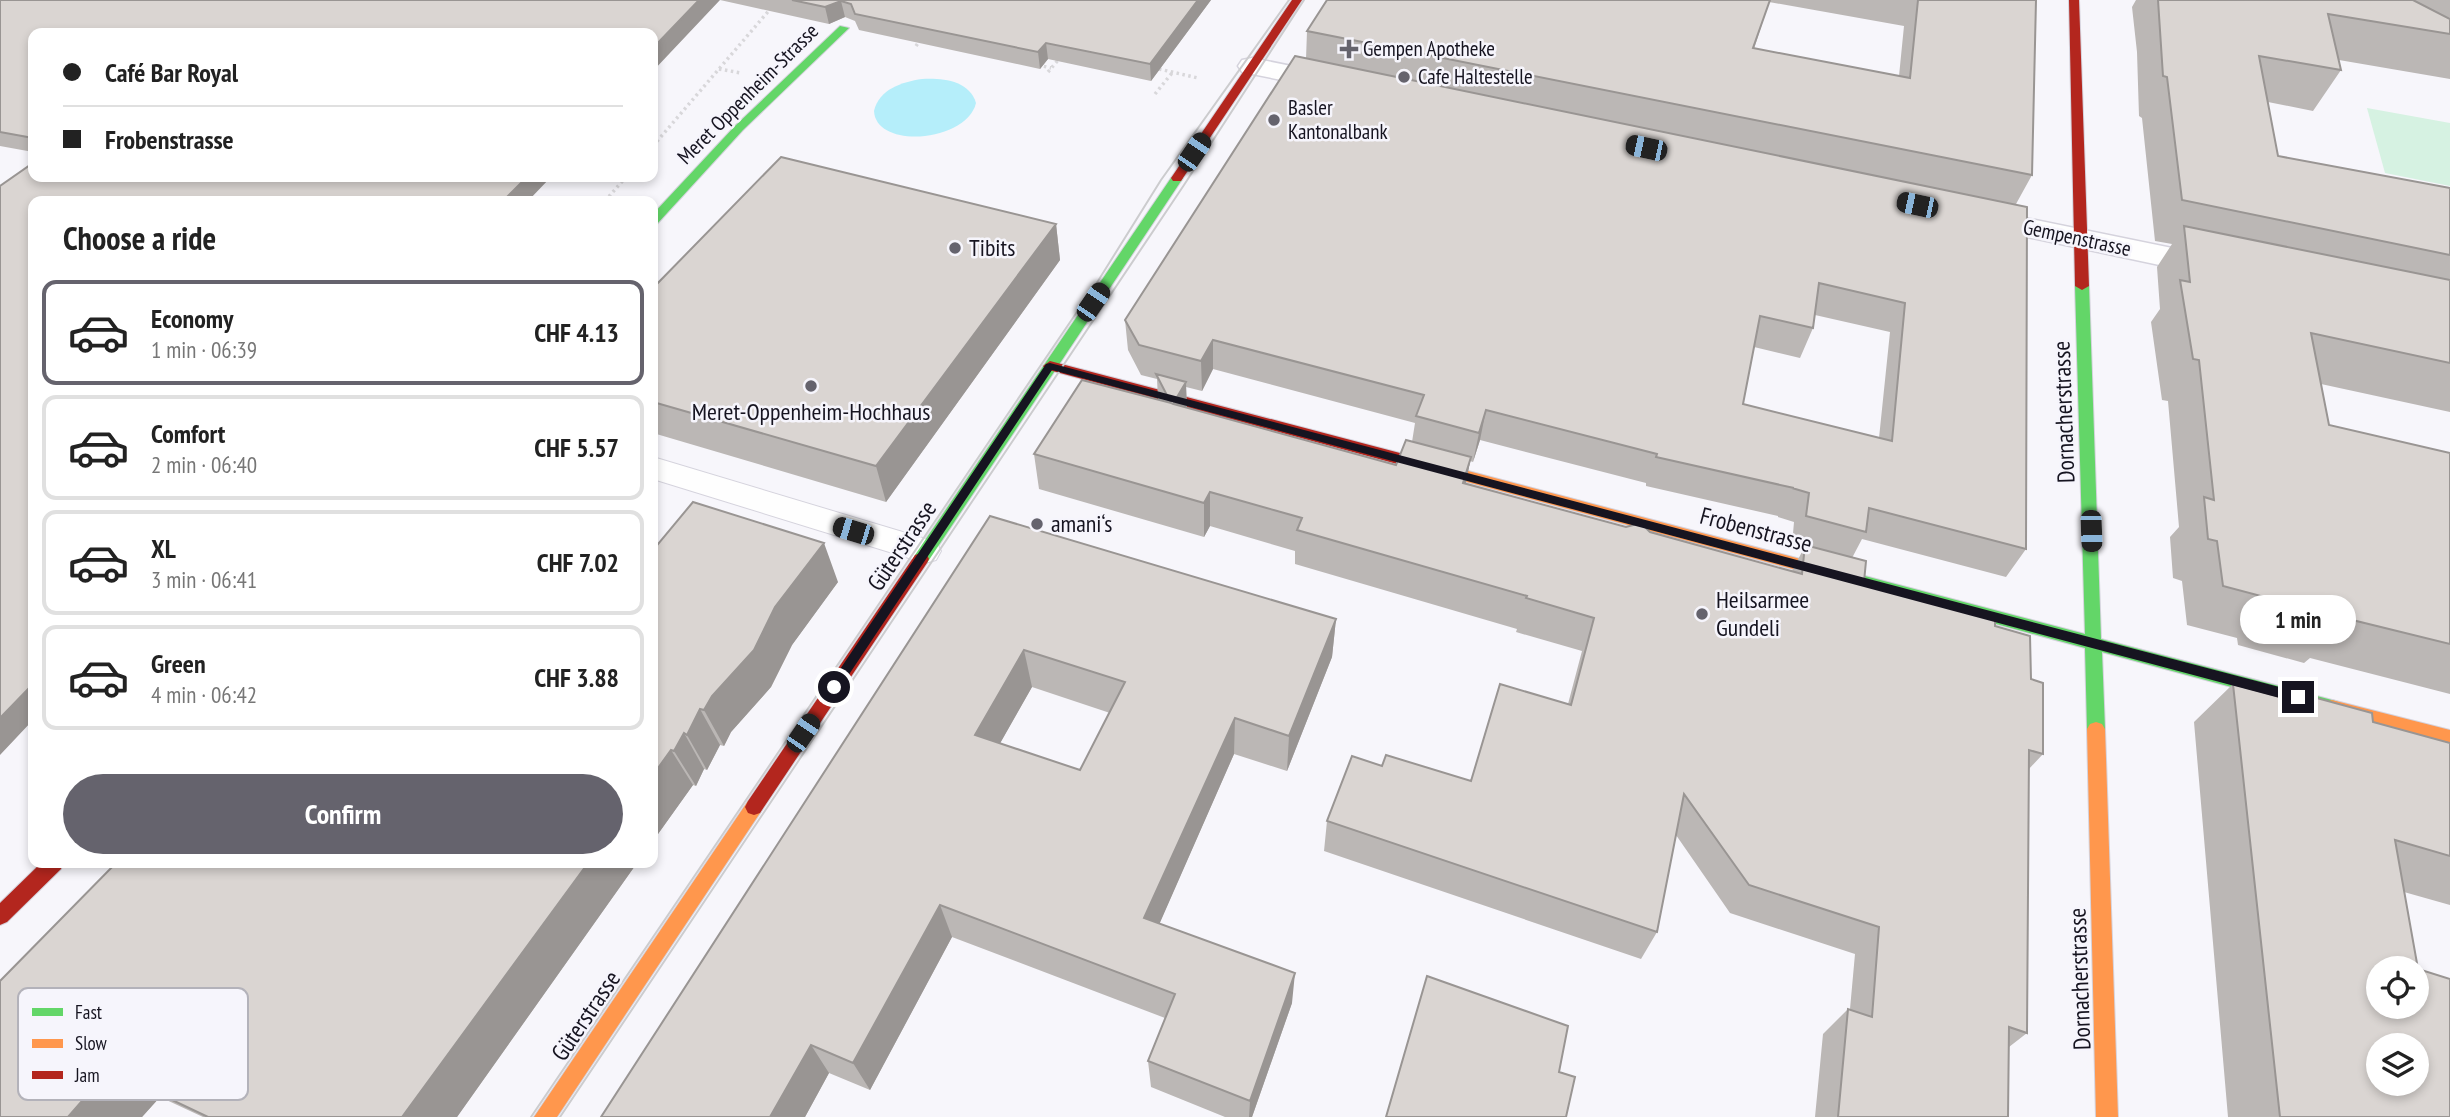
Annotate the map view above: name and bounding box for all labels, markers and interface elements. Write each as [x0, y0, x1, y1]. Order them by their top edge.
street label: Meret Oppenheim-Strasse [671, 17, 824, 170]
place label: Gempen Apotheke [1363, 35, 1495, 62]
marker: Gempen Apotheke [1341, 41, 1357, 57]
text: Café Bar Royal [105, 56, 238, 89]
place label: Cafe Haltestelle [1418, 63, 1533, 90]
marker: Cafe Haltestelle [1396, 69, 1412, 85]
place label: Basler Kantonalbank [1288, 94, 1388, 145]
marker: Basler Kantonalbank [1266, 112, 1282, 128]
text: Frobenstrasse [105, 123, 234, 156]
car [1174, 129, 1215, 175]
car [1624, 133, 1669, 163]
car [1895, 190, 1940, 220]
street label: Gempenstrasse [2021, 213, 2134, 262]
text: Choose a ride [63, 217, 216, 259]
place label: Tibits [969, 232, 1015, 263]
marker: Tibits [947, 240, 963, 256]
car [1073, 279, 1114, 325]
icon: car [67, 301, 130, 364]
text: Economy [151, 302, 233, 335]
text: CHF 4.13 [534, 316, 619, 349]
text: 1 min · 06:39 [151, 335, 257, 364]
street label: Dornacherstrasse [2046, 340, 2081, 484]
marker: Meret-Oppenheim-Hochhaus [803, 378, 819, 394]
place label: Meret-Oppenheim-Hochhaus [692, 396, 930, 427]
icon: car [67, 416, 130, 479]
text: Comfort [151, 417, 225, 450]
text: CHF 5.57 [534, 431, 619, 464]
text: 2 min · 06:40 [151, 450, 257, 479]
street label: Güterstrasse [860, 495, 943, 597]
street label: Frobenstrasse [1697, 500, 1816, 559]
place label: amani‘s [1051, 508, 1112, 539]
car [2080, 510, 2103, 552]
car [830, 515, 877, 547]
marker: amani‘s [1029, 516, 1045, 532]
icon: car [67, 531, 130, 594]
text: XL [151, 532, 176, 565]
text: CHF 7.02 [537, 546, 619, 579]
text: 3 min · 06:41 [151, 565, 257, 594]
place label: Heilsarmee Gundeli [1716, 584, 1809, 643]
callout: 1 min [2240, 596, 2356, 644]
text: 1 min [2275, 605, 2321, 634]
marker: Heilsarmee Gundeli [1694, 606, 1710, 622]
icon: car [67, 646, 130, 709]
text: Green [151, 647, 206, 680]
text: CHF 3.88 [534, 661, 619, 694]
route start [818, 671, 850, 703]
text: 4 min · 06:42 [151, 680, 257, 709]
route end [2282, 681, 2314, 713]
car [783, 710, 824, 756]
button: Confirm [63, 774, 623, 854]
street label: Dornacherstrasse [2062, 907, 2097, 1051]
map controls [2366, 956, 2429, 1096]
button: locate [2366, 956, 2429, 1019]
street label: Güterstrasse [544, 965, 627, 1067]
legend [18, 988, 248, 1100]
text: Fast [75, 1000, 103, 1024]
text: Slow [75, 1031, 108, 1055]
button: layers [2366, 1033, 2429, 1096]
text: Jam [74, 1063, 100, 1087]

